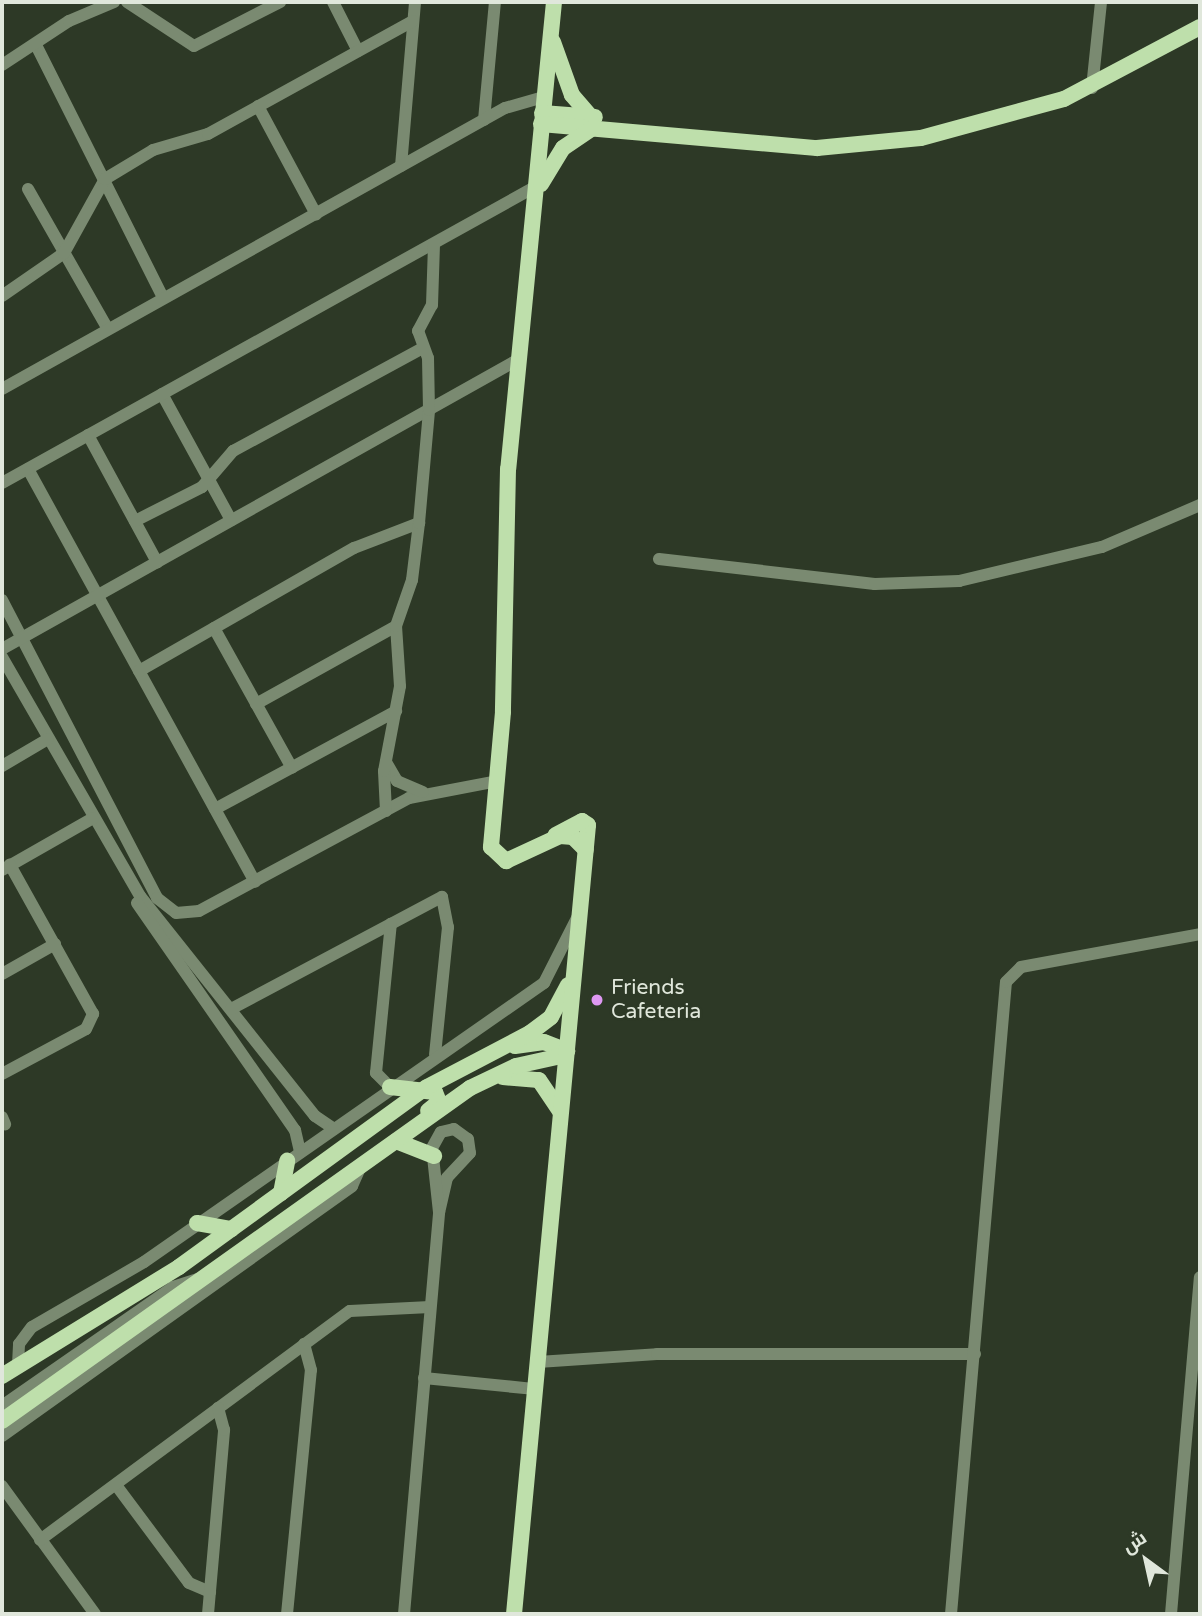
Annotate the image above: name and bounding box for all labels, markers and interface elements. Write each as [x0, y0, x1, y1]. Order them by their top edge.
place label: Friends Cafeteria [611, 975, 701, 1025]
marker: Friends Cafeteria [589, 992, 605, 1008]
north arrow [1111, 1525, 1181, 1595]
text: ش [1118, 1527, 1151, 1558]

